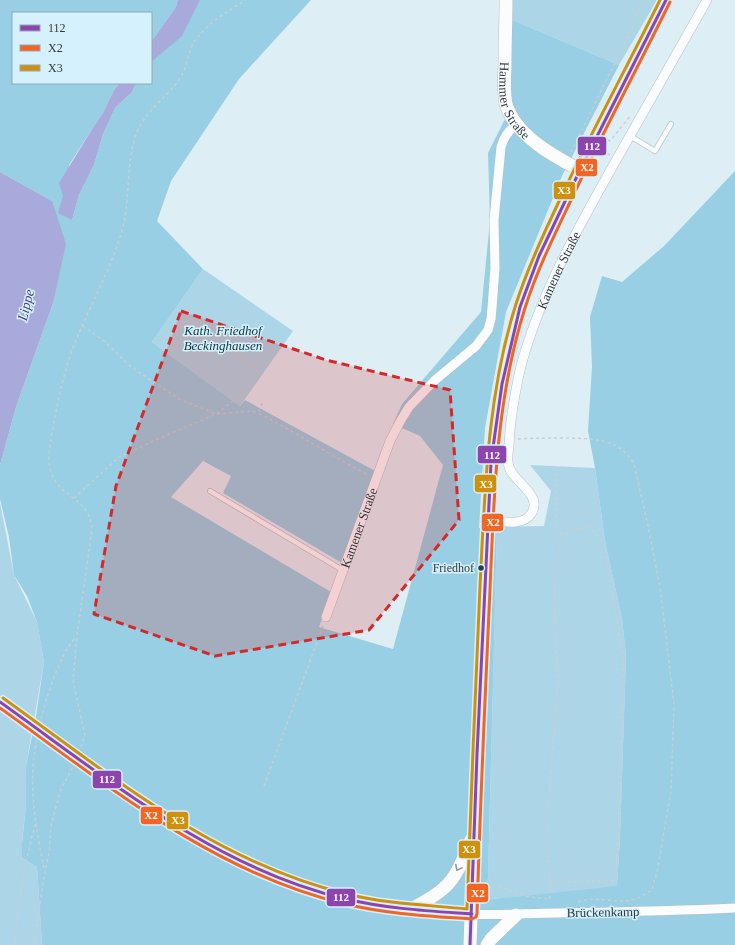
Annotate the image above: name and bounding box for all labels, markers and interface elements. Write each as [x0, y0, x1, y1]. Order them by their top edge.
legend [12, 12, 152, 84]
text: 112 [48, 21, 66, 35]
text: X2 [48, 41, 63, 55]
text: X3 [48, 61, 63, 75]
street label: Hammer Straße [497, 62, 534, 142]
line badge: 112 [577, 136, 607, 156]
text: 112 [584, 140, 600, 152]
line badge: X2 [575, 158, 598, 177]
text: X2 [580, 161, 594, 173]
line badge: X3 [553, 181, 576, 200]
text: X3 [557, 184, 571, 196]
street label: Kamener Straße [534, 228, 583, 311]
water label: Lippe [15, 288, 37, 323]
park label: Kath. Friedhof Beckinghausen [183, 323, 264, 353]
line badge: 112 [477, 445, 507, 464]
text: 112 [484, 449, 500, 461]
line badge: X3 [474, 474, 497, 493]
text: X3 [479, 478, 493, 490]
street label: Kamener Straße [337, 485, 380, 570]
line badge: X2 [481, 513, 504, 532]
text: X2 [486, 516, 500, 528]
place label: Friedhof [433, 561, 474, 575]
marker: Friedhof [476, 563, 486, 573]
line badge: 112 [92, 770, 122, 789]
text: 112 [99, 773, 115, 785]
line badge: X2 [140, 806, 163, 825]
text: X2 [144, 809, 158, 821]
line badge: X3 [166, 811, 189, 830]
text: X3 [171, 814, 185, 826]
line badge: X3 [458, 840, 481, 859]
text: X3 [462, 843, 476, 855]
one-way arrow [455, 864, 462, 871]
line badge: X2 [466, 883, 489, 903]
text: X2 [471, 887, 485, 899]
line badge: 112 [326, 888, 356, 907]
text: 112 [333, 891, 349, 903]
street label: Brückenkamp [566, 904, 640, 920]

